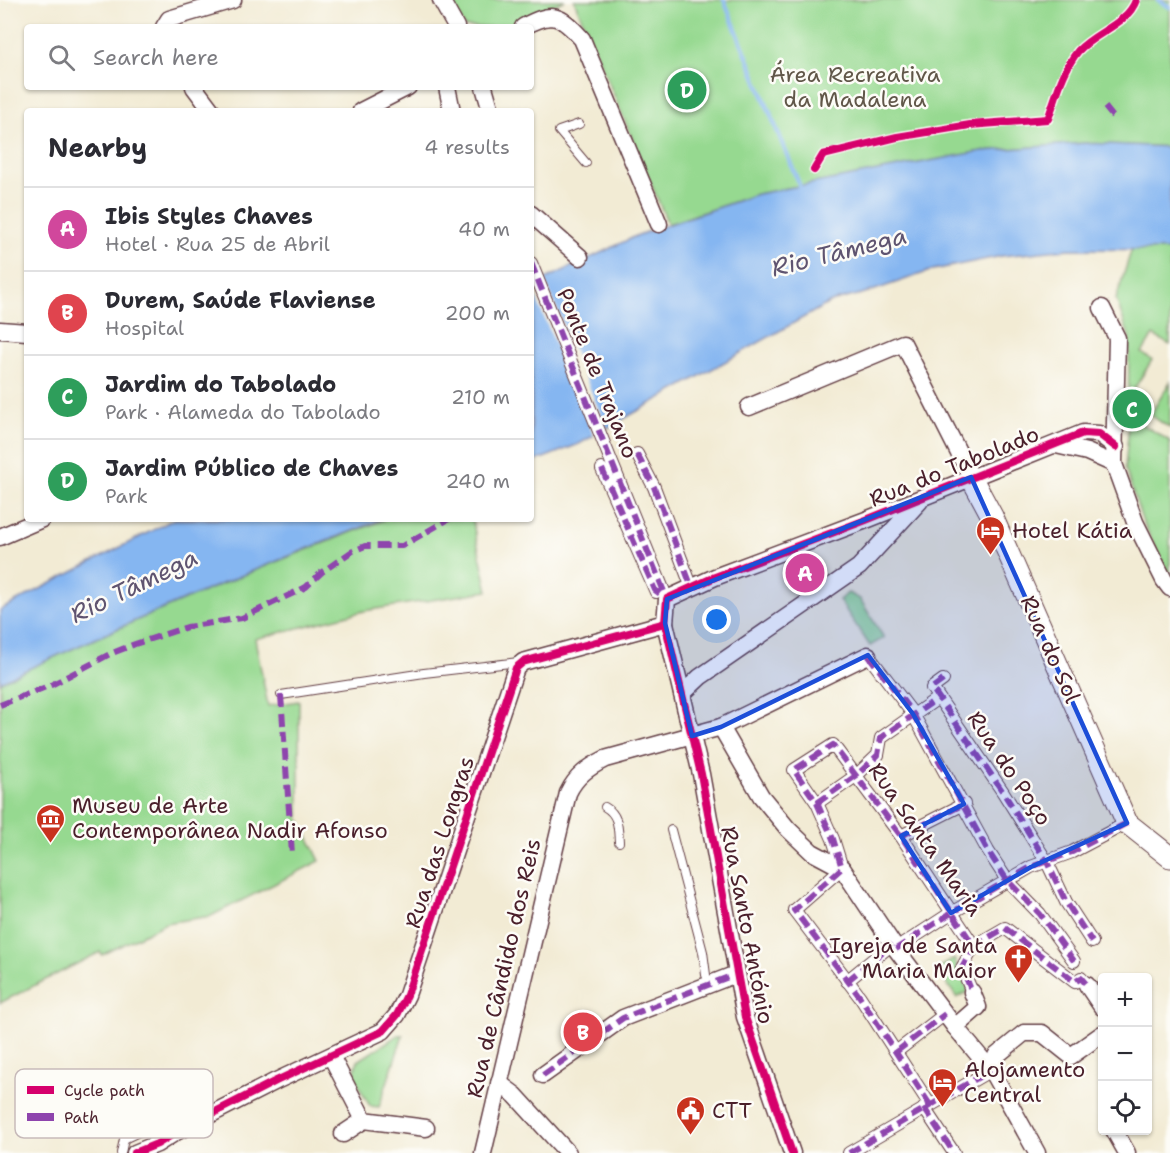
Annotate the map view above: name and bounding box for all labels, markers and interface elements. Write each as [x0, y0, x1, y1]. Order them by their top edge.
search box [24, 24, 534, 90]
icon: search [45, 41, 78, 74]
text: Search here [93, 43, 219, 72]
park label: Área Recreativa da Madalena [770, 60, 941, 114]
pin: D [668, 68, 706, 112]
text: Nearby [48, 130, 147, 165]
text: 4 results [424, 134, 510, 160]
text: Ibis Styles Chaves [105, 202, 313, 231]
text: A [60, 216, 75, 242]
text: 40 m [458, 216, 510, 242]
water label: Rio Tâmega [768, 220, 910, 284]
text: Hotel · Rua 25 de Abril [105, 231, 330, 257]
street label: Ponte de Trajano [550, 284, 645, 463]
text: Durem, Saúde Flaviense [105, 286, 376, 315]
text: B [61, 300, 74, 326]
text: 200 m [445, 300, 510, 326]
text: Hospital [105, 315, 184, 341]
text: Jardim do Tabolado [105, 370, 336, 399]
text: C [61, 384, 74, 410]
text: 210 m [451, 384, 510, 410]
pin: C [1112, 386, 1152, 432]
text: Park · Alameda do Tabolado [105, 399, 381, 425]
street label: Rua do Tabolado [865, 419, 1043, 514]
text: Jardim Público de Chaves [105, 454, 398, 483]
text: D [60, 468, 75, 494]
text: 240 m [445, 468, 510, 494]
text: Park [105, 483, 148, 509]
hotel icon: Hotel Kátia [975, 514, 1007, 556]
place label: Hotel Kátia [1012, 516, 1133, 545]
water label: Rio Tâmega [65, 541, 203, 631]
pin: A [786, 550, 824, 596]
street label: Rua do Sol [1014, 591, 1087, 708]
your location [702, 605, 731, 634]
street label: Rua do Poço [961, 705, 1059, 831]
street label: Rua das Longras [398, 752, 481, 932]
street label: Rua Santa Maria [862, 757, 990, 922]
place label: Museu de Arte Contemporânea Nadir Afonso [72, 791, 388, 845]
museum icon: Museu de Arte Contemporânea Nadir Afonso [35, 802, 67, 844]
street label: Rua Santo António [714, 824, 781, 1026]
street label: Rua de Cândido dos Reis [460, 836, 547, 1101]
place label: Igreja de Santa Maria Maior [829, 931, 997, 985]
church icon: Igreja de Santa Maria Maior [1002, 942, 1034, 984]
map controls [1098, 973, 1152, 1135]
button: + [1098, 973, 1152, 1027]
pin: B [564, 1010, 602, 1054]
button: − [1098, 1027, 1152, 1081]
place label: Alojamento Central [964, 1055, 1085, 1109]
hotel icon: Alojamento Central [927, 1066, 959, 1108]
legend [15, 1069, 213, 1138]
text: Cycle path [64, 1080, 145, 1101]
button: locate [1098, 1081, 1152, 1135]
public building icon: CTT [675, 1094, 707, 1136]
place label: CTT [712, 1096, 753, 1125]
text: Path [64, 1107, 99, 1128]

